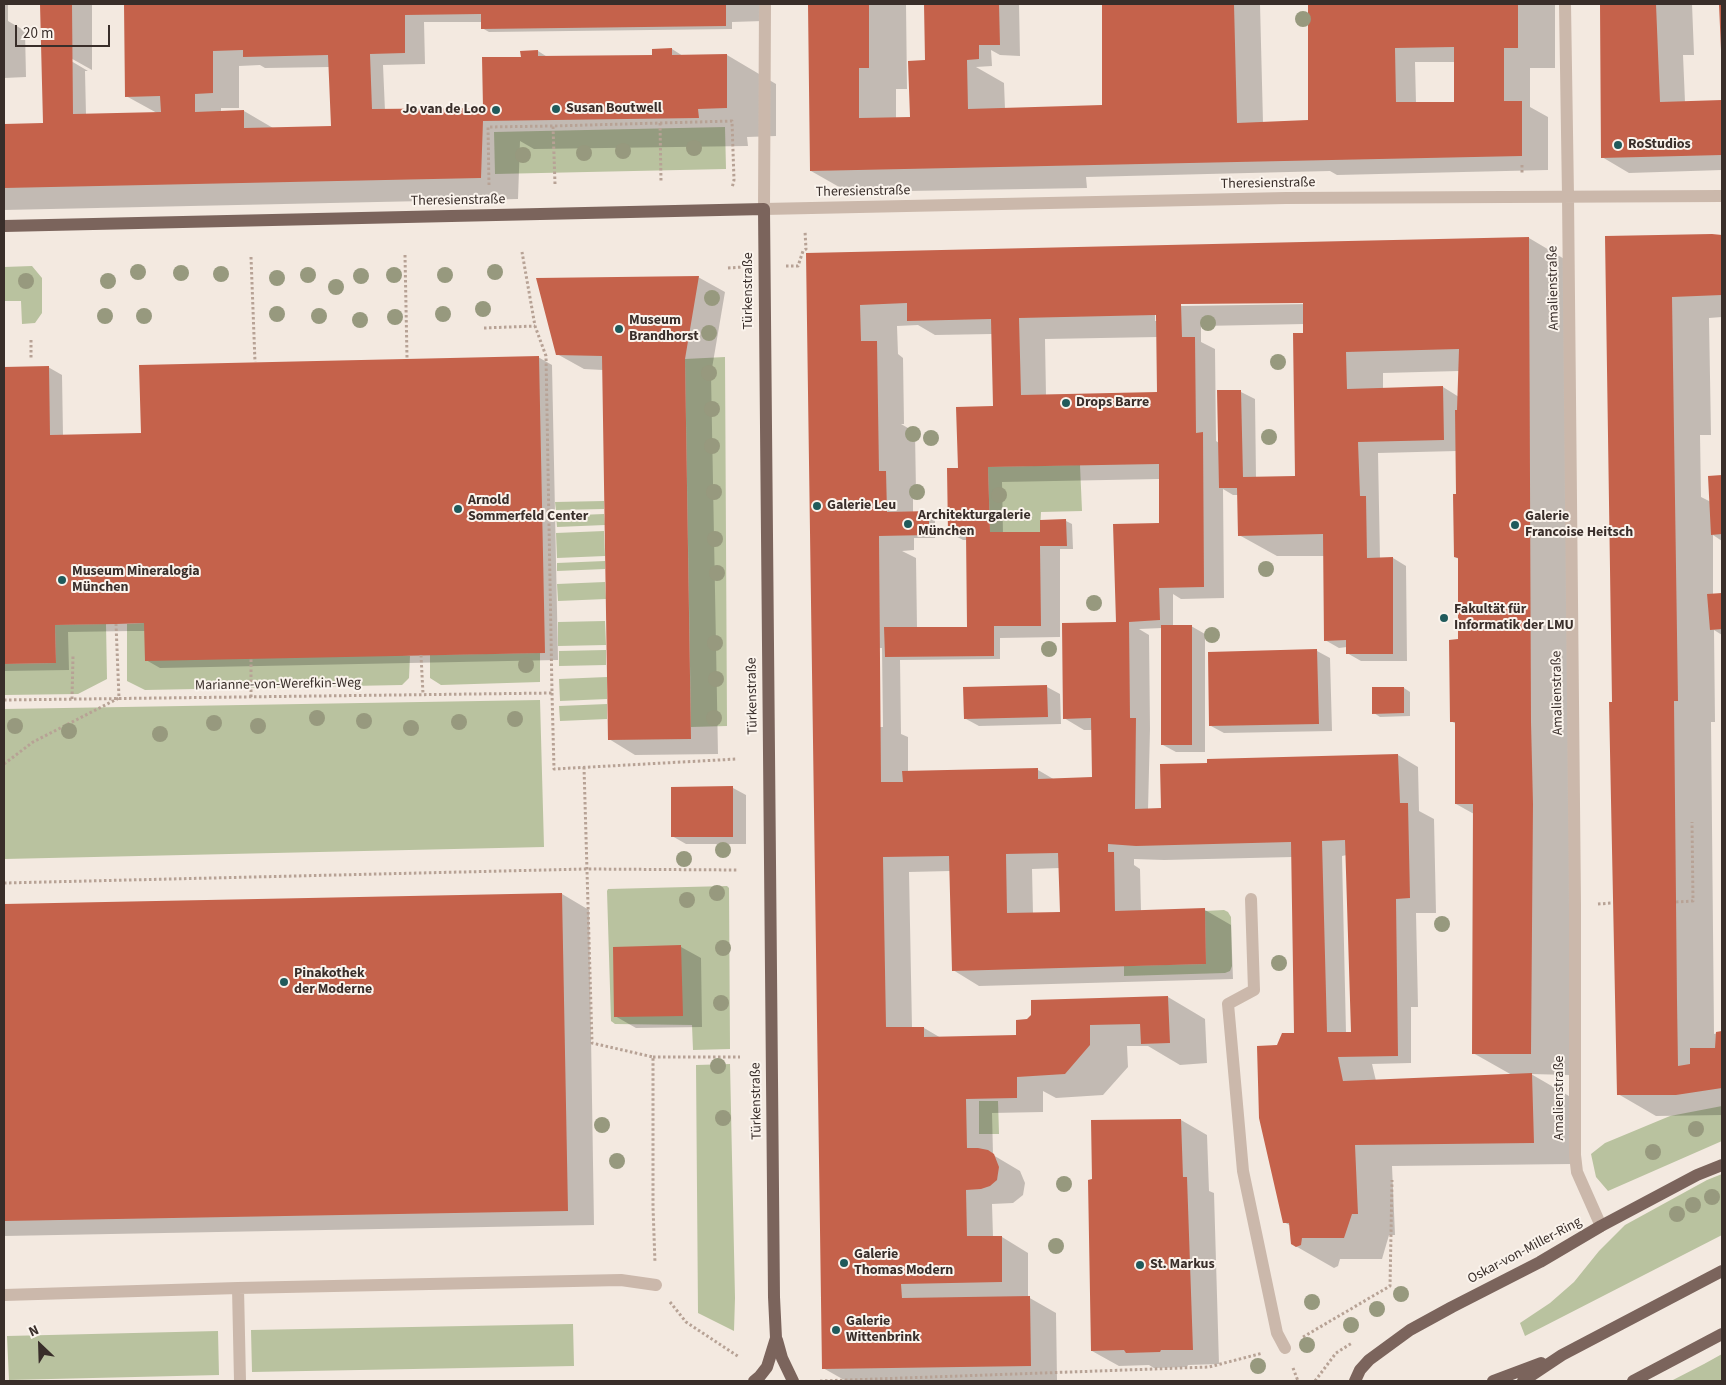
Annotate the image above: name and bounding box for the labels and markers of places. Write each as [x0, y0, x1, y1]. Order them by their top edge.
place label: Susan Boutwell [566, 101, 662, 117]
place label: Jo van de Loo [402, 102, 486, 118]
marker: Susan Boutwell [550, 103, 562, 115]
marker: Jo van de Loo [490, 104, 502, 116]
place label: RoStudios [1628, 137, 1691, 153]
marker: RoStudios [1612, 139, 1624, 151]
place label: Museum Brandhorst [629, 313, 699, 346]
marker: Museum Brandhorst [613, 323, 625, 335]
place label: Drops Barre [1076, 395, 1149, 411]
marker: Drops Barre [1060, 397, 1072, 409]
place label: Arnold Sommerfeld Center [468, 493, 588, 526]
place label: Galerie Leu [827, 498, 896, 514]
marker: Galerie Leu [811, 500, 823, 512]
marker: Arnold Sommerfeld Center [452, 503, 464, 515]
place label: Architekturgalerie München [918, 508, 1031, 540]
place label: Galerie Francoise Heitsch [1525, 509, 1633, 542]
marker: Architekturgalerie München [902, 518, 914, 530]
marker: Galerie Francoise Heitsch [1509, 519, 1521, 531]
place label: Museum Mineralogia München [72, 564, 200, 596]
marker: Museum Mineralogia München [56, 574, 68, 586]
place label: Fakultät für Informatik der LMU [1454, 602, 1574, 634]
marker: Fakultät für Informatik der LMU [1438, 612, 1450, 624]
place label: Pinakothek der Moderne [294, 966, 372, 999]
marker: Pinakothek der Moderne [278, 976, 290, 988]
place label: Galerie Thomas Modern [854, 1247, 953, 1280]
marker: Galerie Thomas Modern [838, 1257, 850, 1269]
place label: St. Markus [1150, 1257, 1215, 1273]
marker: St. Markus [1134, 1259, 1146, 1271]
place label: Galerie Wittenbrink [846, 1314, 920, 1346]
marker: Galerie Wittenbrink [830, 1324, 842, 1336]

